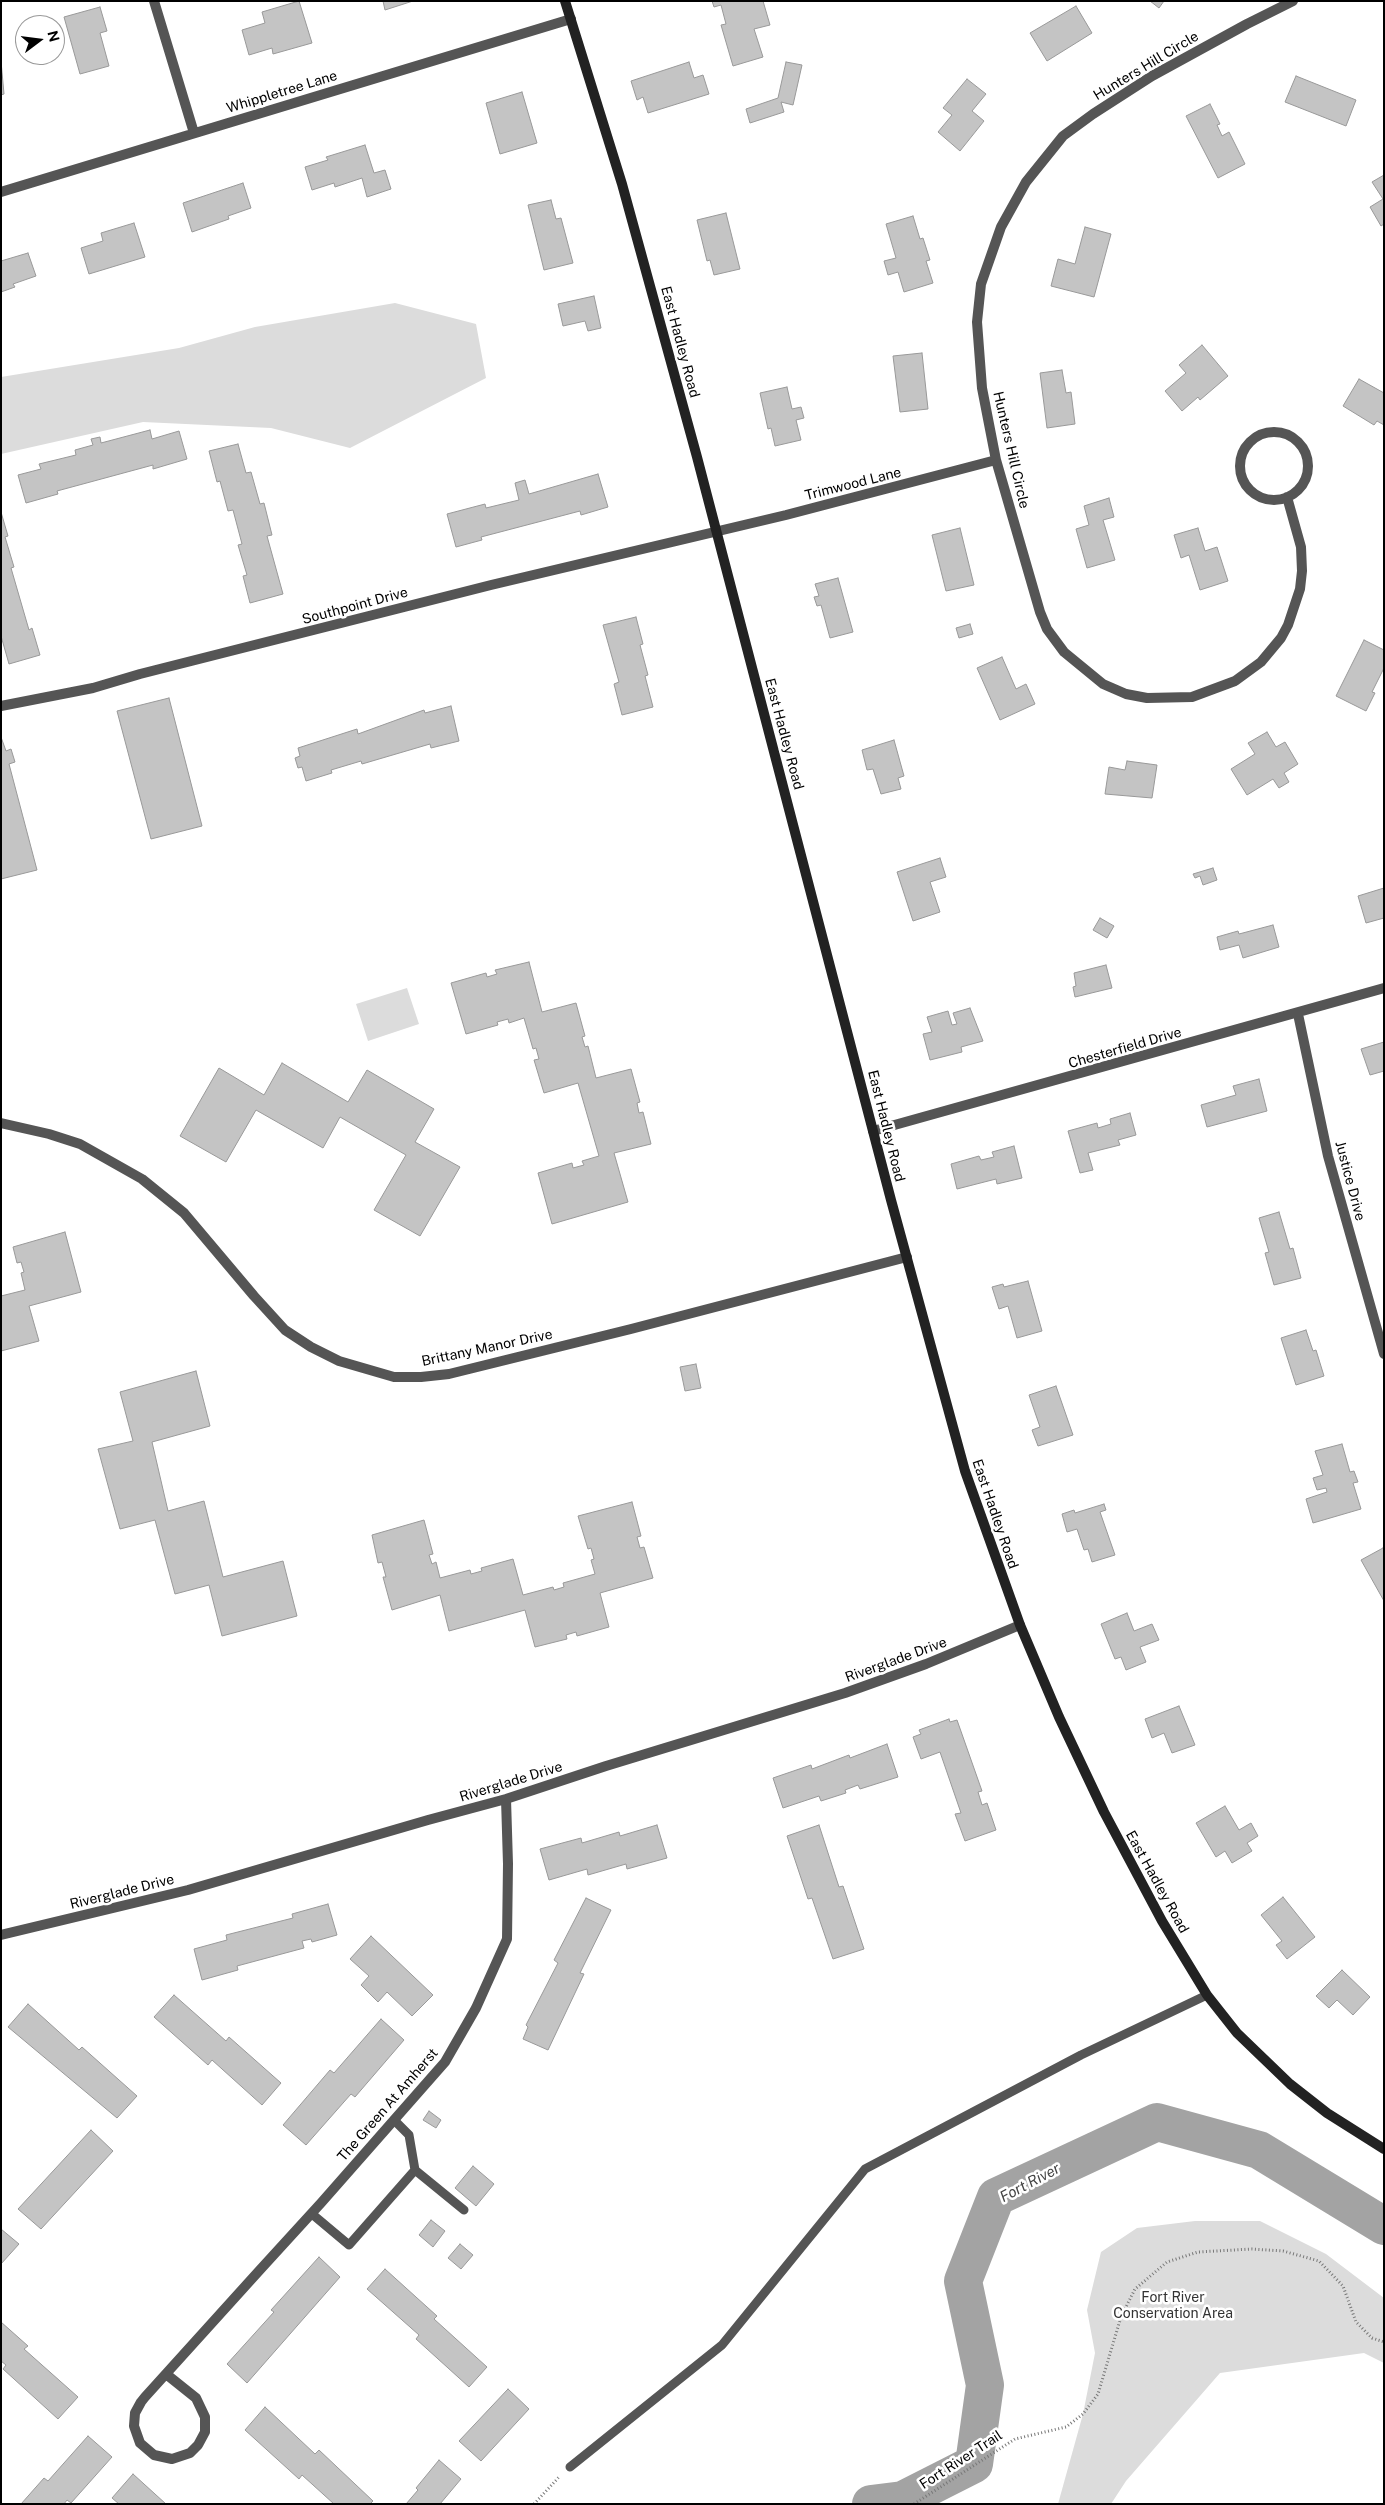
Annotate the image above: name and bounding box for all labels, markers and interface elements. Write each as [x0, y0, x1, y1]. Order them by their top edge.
north arrow [15, 15, 65, 65]
street label: Hunters Hill Circle [1090, 28, 1202, 104]
text: N [44, 29, 63, 44]
street label: Whippletree Lane [225, 67, 339, 117]
street label: East Hadley Road [657, 284, 703, 400]
street label: Hunters Hill Circle [989, 390, 1033, 510]
street label: Trimwood Lane [803, 464, 903, 504]
street label: Southpoint Drive [300, 584, 410, 628]
street label: East Hadley Road [761, 676, 807, 792]
street label: Chesterfield Drive [1066, 1024, 1184, 1072]
street label: East Hadley Road [864, 1068, 908, 1184]
street label: Justice Drive [1331, 1139, 1369, 1223]
street label: Brittany Manor Drive [420, 1326, 554, 1370]
street label: East Hadley Road [968, 1457, 1022, 1571]
street label: Riverglade Drive [843, 1634, 949, 1686]
street label: Riverglade Drive [457, 1758, 565, 1806]
street label: East Hadley Road [1122, 1828, 1192, 1936]
street label: Riverglade Drive [68, 1871, 176, 1913]
street label: The Green At Amherst [334, 2045, 442, 2165]
water label: Fort River [997, 2160, 1063, 2206]
park label: Fort River Conservation Area [1113, 2290, 1233, 2322]
street label: Fort River Trail [916, 2427, 1006, 2493]

